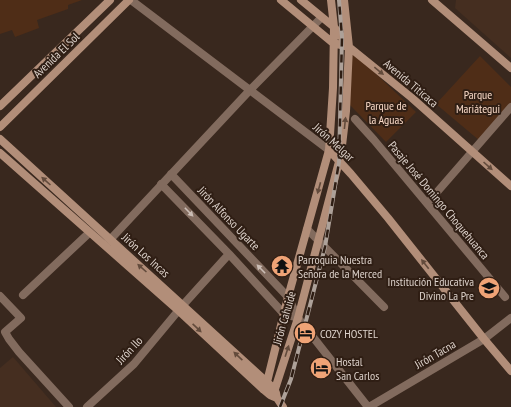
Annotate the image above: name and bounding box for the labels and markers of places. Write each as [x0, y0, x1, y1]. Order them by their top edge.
place label: Parroquia Nuestra Señora de la Merced [298, 252, 382, 281]
temple icon: Parroquia Nuestra Señora de la Merced [269, 253, 295, 279]
place label: Institución Educativa Divino La Pre [388, 274, 474, 303]
school or university icon: Institución Educativa Divino La Pre [476, 275, 502, 301]
hotel icon: COZY HOSTEL [292, 320, 318, 346]
place label: COZY HOSTEL [320, 326, 378, 341]
place label: Hostal San Carlos [336, 354, 379, 383]
hotel icon: Hostal San Carlos [308, 355, 334, 381]

